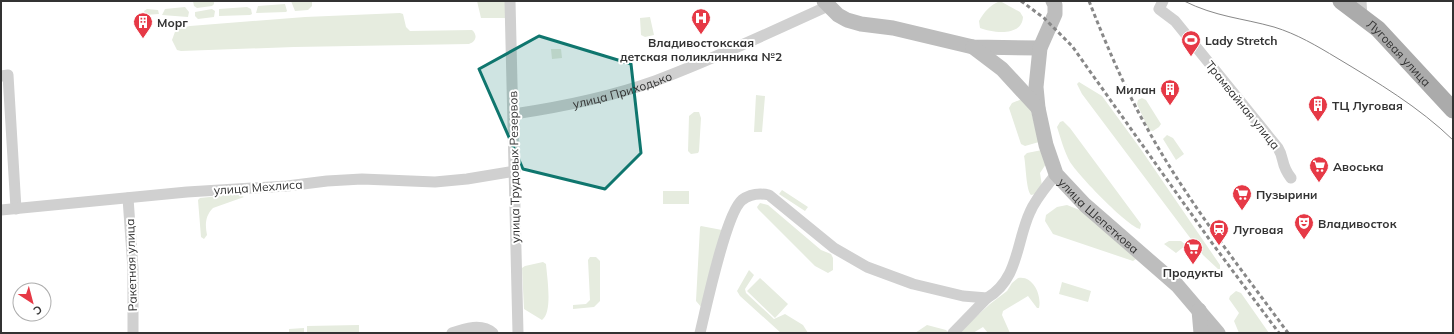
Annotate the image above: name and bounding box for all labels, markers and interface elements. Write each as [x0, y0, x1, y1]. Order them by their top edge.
hospital icon: Владивостокская детская поликлинника №2 [690, 7, 712, 35]
building icon: Морг [132, 11, 154, 39]
place label: Морг [157, 15, 188, 30]
street label: Луговая улица [1364, 16, 1434, 89]
sports icon: Lady Stretch [1180, 29, 1202, 57]
place label: Lady Stretch [1205, 33, 1278, 48]
place label: Владивостокская детская поликлинника №2 [620, 35, 782, 64]
street label: Трамвайная улица [1203, 58, 1283, 152]
street label: улица Приходько [571, 68, 674, 111]
building icon: Милан [1159, 78, 1181, 106]
place label: Милан [1116, 82, 1156, 97]
street label: улица Трудовых Резервов [505, 90, 523, 243]
building icon: ТЦ Луговая [1307, 94, 1329, 122]
place label: ТЦ Луговая [1332, 98, 1403, 113]
supermarket icon: Авоська [1308, 155, 1330, 183]
place label: Авоська [1333, 159, 1384, 174]
street label: улица Шепеткова [1055, 174, 1142, 256]
street label: улица Мехлиса [213, 176, 303, 198]
supermarket icon: Пузырини [1231, 183, 1253, 211]
place label: Пузырини [1256, 187, 1318, 202]
theatre icon: Владивосток [1293, 212, 1315, 240]
place label: Владивосток [1318, 216, 1397, 231]
street label: Ракетная улица [122, 218, 140, 312]
station icon: Луговая [1208, 218, 1230, 246]
place label: Луговая [1233, 222, 1283, 237]
supermarket icon: Продукты [1182, 237, 1204, 265]
place label: Продукты [1163, 265, 1223, 280]
north arrow [12, 282, 52, 322]
text: С [30, 302, 45, 318]

